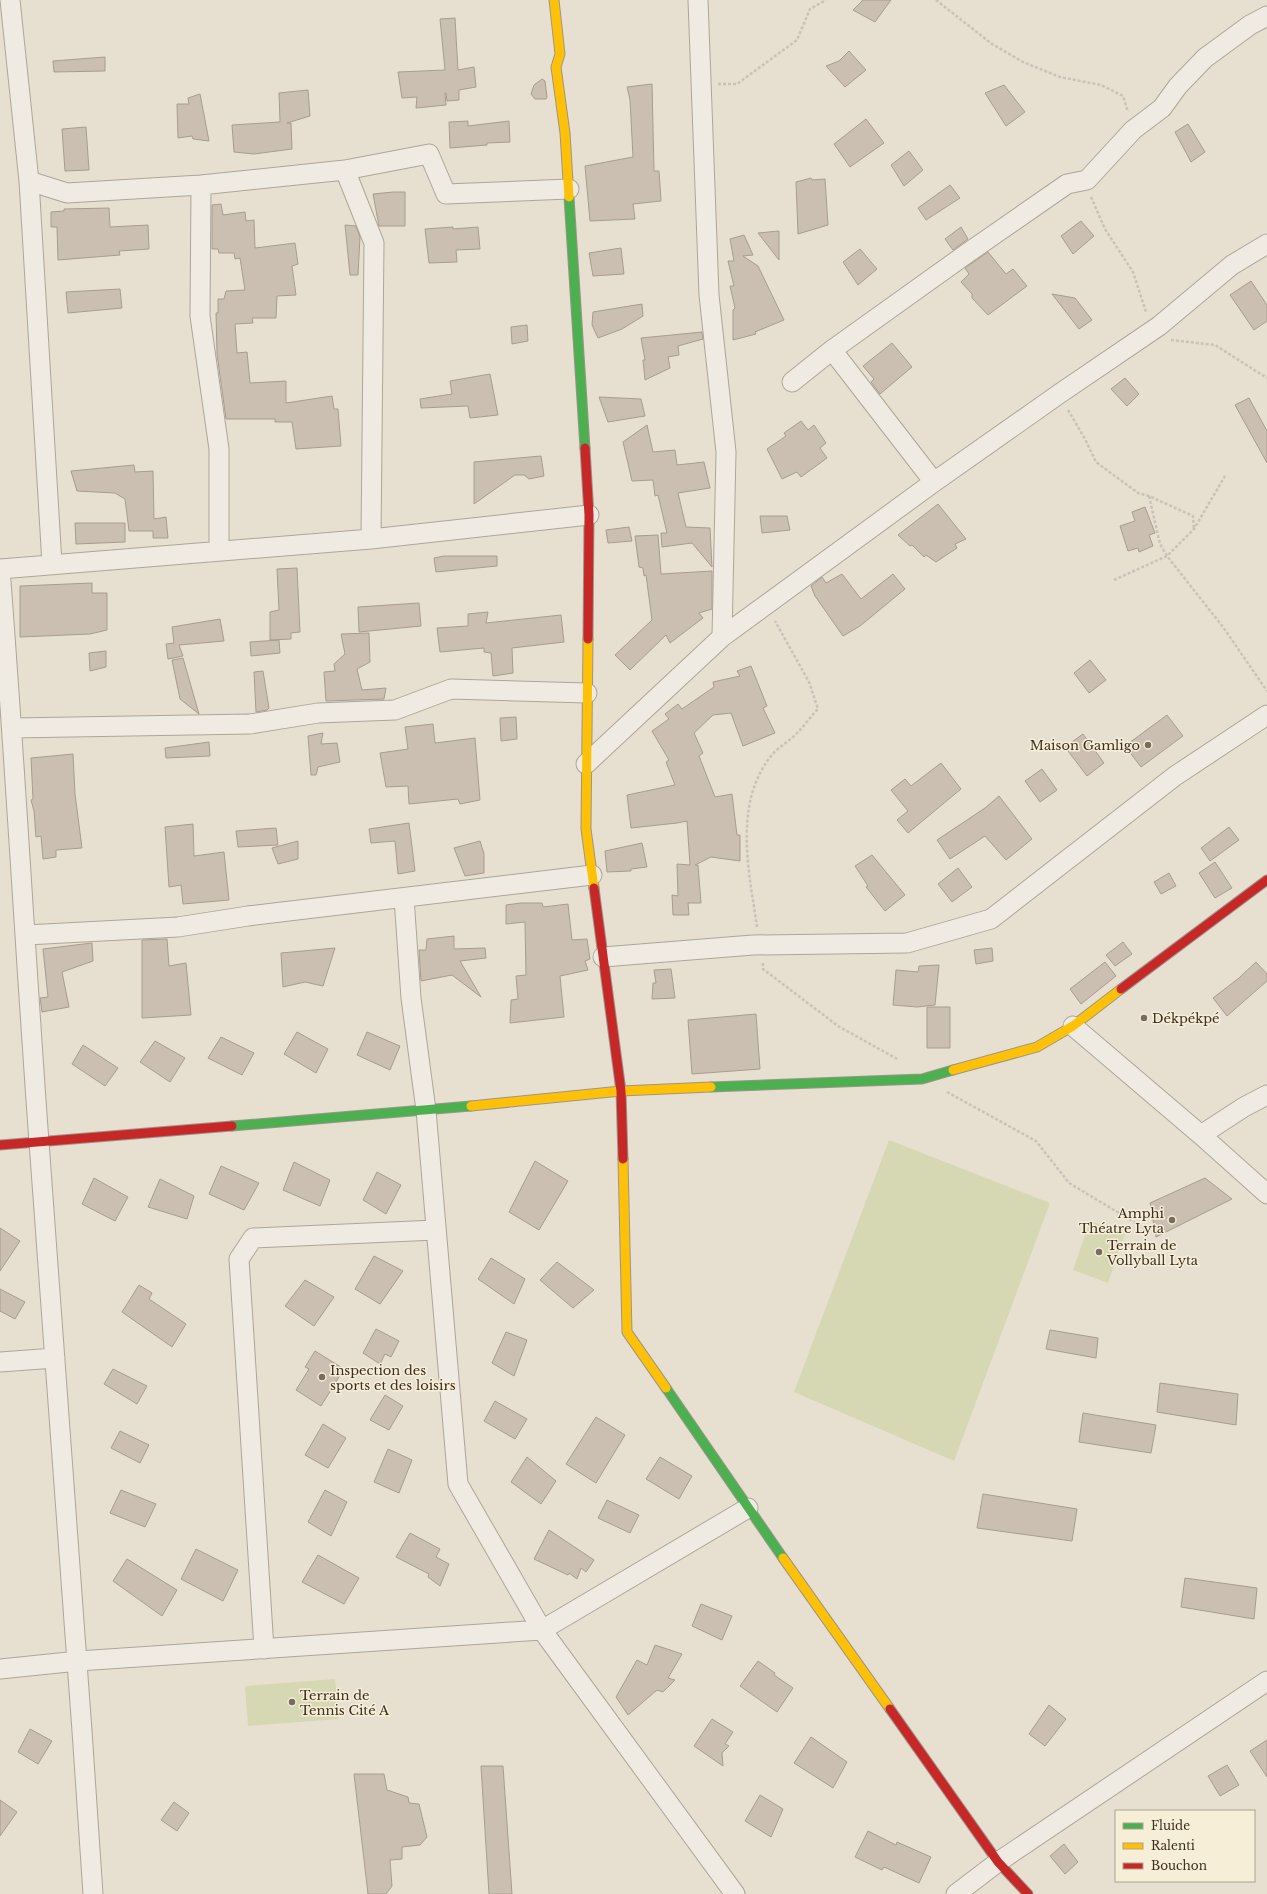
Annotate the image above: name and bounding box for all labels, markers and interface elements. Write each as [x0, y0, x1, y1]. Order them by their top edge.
place label: Maison Gamligo [1030, 737, 1140, 754]
marker: Maison Gamligo [1143, 740, 1153, 750]
place label: Dékpékpé [1152, 1010, 1220, 1027]
marker: Dékpékpé [1139, 1013, 1149, 1023]
place label: Amphi Théatre Lyta [1079, 1205, 1165, 1237]
marker: Amphi Théatre Lyta [1167, 1215, 1177, 1225]
place label: Terrain de Vollyball Lyta [1106, 1237, 1199, 1269]
marker: Terrain de Vollyball Lyta [1094, 1247, 1104, 1257]
place label: Inspection des sports et des loisirs [330, 1362, 456, 1394]
marker: Inspection des sports et des loisirs [317, 1372, 327, 1382]
place label: Terrain de Tennis Cité A [300, 1687, 390, 1719]
marker: Terrain de Tennis Cité A [287, 1697, 297, 1707]
legend [1115, 1810, 1255, 1882]
text: Fluide [1151, 1818, 1190, 1833]
text: Ralenti [1151, 1838, 1195, 1853]
text: Bouchon [1151, 1858, 1207, 1873]

